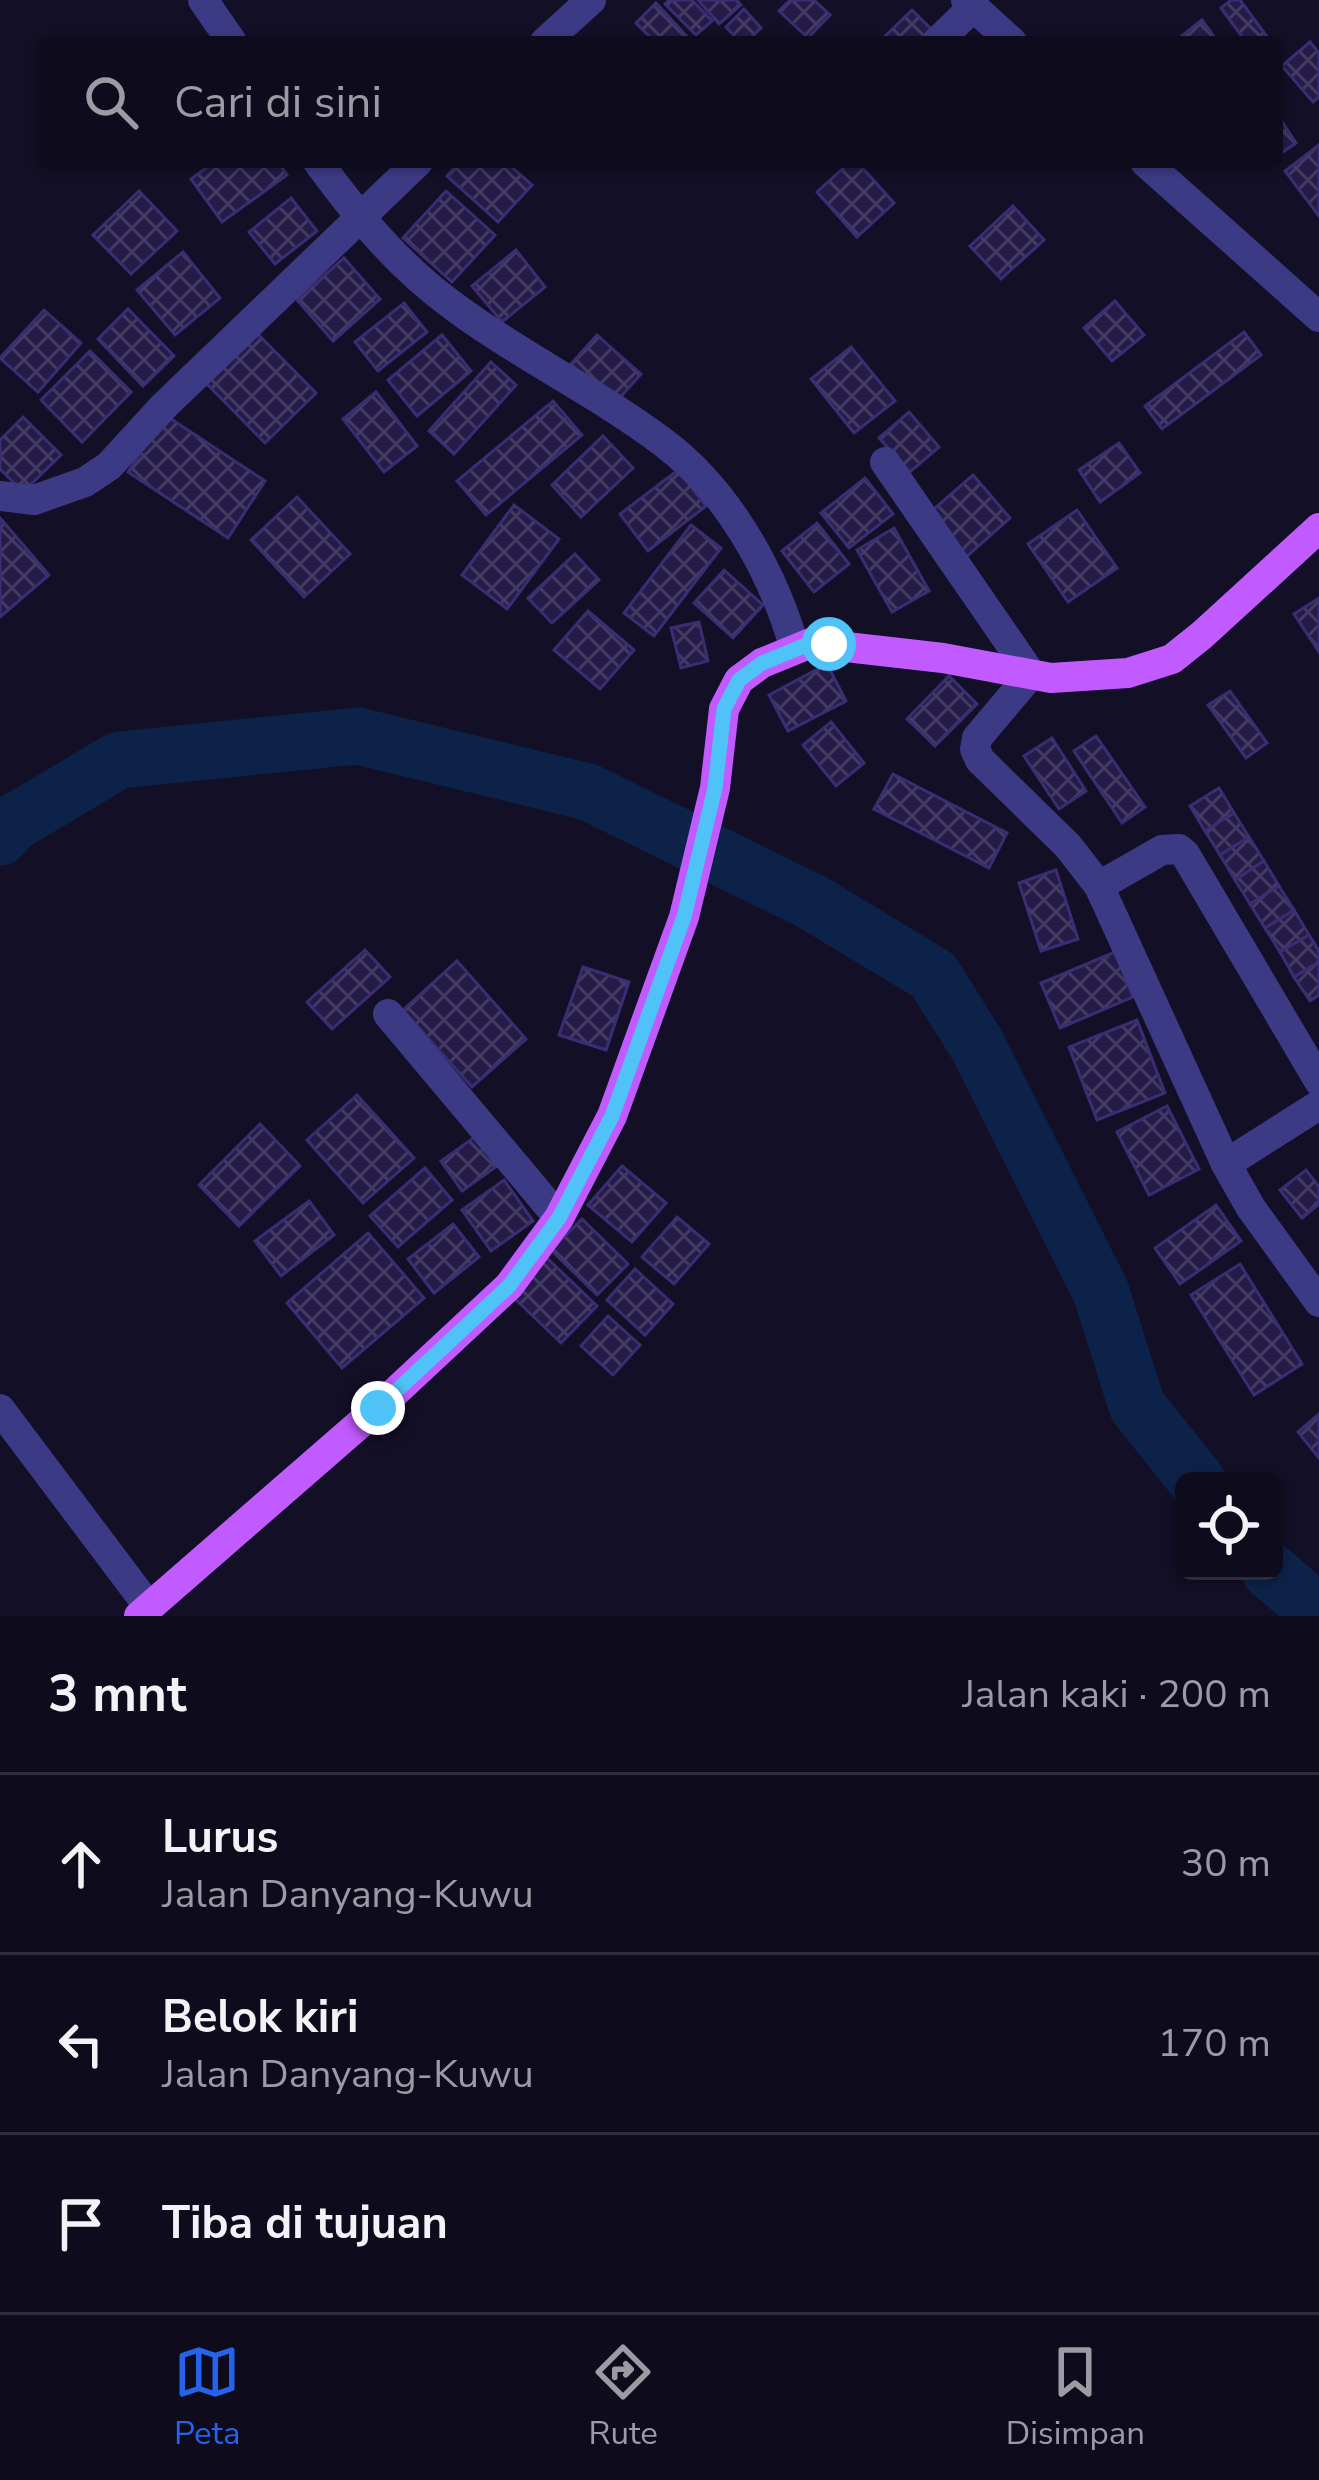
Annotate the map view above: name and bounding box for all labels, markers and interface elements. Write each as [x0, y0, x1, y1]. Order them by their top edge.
search box [36, 36, 1283, 168]
icon: search [78, 69, 144, 135]
text: Cari di sini [174, 72, 382, 133]
route start [802, 617, 856, 671]
route end [351, 1381, 405, 1435]
map controls [1175, 1472, 1283, 1580]
button: locate [1175, 1472, 1283, 1580]
text: 3 mnt [48, 1659, 187, 1729]
text: Jalan kaki · 200 m [962, 1668, 1271, 1721]
text: Lurus [162, 1807, 279, 1868]
icon: ahead [48, 1831, 114, 1897]
text: 30 m [1181, 1837, 1271, 1890]
text: Jalan Danyang-Kuwu [162, 1868, 534, 1921]
text: Belok kiri [162, 1987, 358, 2048]
icon: left [48, 2011, 114, 2077]
text: 170 m [1157, 2017, 1271, 2070]
text: Jalan Danyang-Kuwu [162, 2048, 534, 2101]
icon: arrive [48, 2191, 114, 2257]
text: Tiba di tujuan [162, 2193, 448, 2254]
tab: Peta [174, 2339, 241, 2456]
tab: Rute [588, 2339, 658, 2456]
tab: Disimpan [1006, 2339, 1145, 2456]

